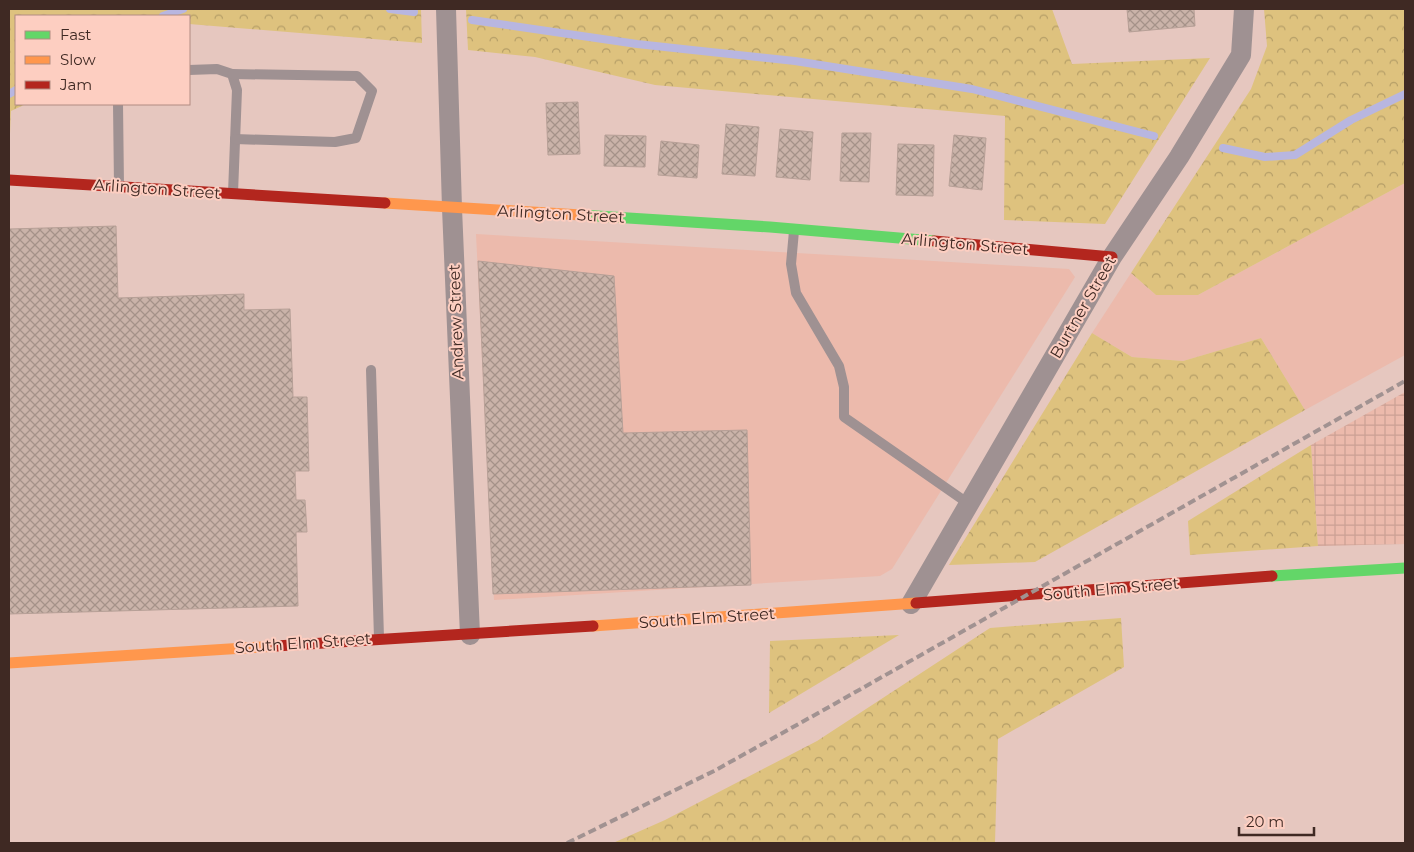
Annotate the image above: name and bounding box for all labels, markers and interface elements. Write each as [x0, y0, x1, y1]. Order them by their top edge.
legend [15, 15, 190, 105]
text: Fast [60, 25, 91, 44]
text: Slow [60, 50, 96, 69]
text: Jam [59, 75, 92, 94]
street label: Arlington Street [93, 175, 222, 203]
street label: Arlington Street [497, 201, 626, 227]
street label: Arlington Street [901, 229, 1030, 259]
street label: Burtner Street [1046, 252, 1120, 362]
street label: Andrew Street [444, 263, 468, 380]
street label: South Elm Street [1042, 574, 1180, 604]
street label: South Elm Street [638, 604, 776, 632]
street label: South Elm Street [234, 629, 372, 657]
scale bar [1239, 804, 1314, 836]
text: 20 m [1246, 812, 1284, 831]

